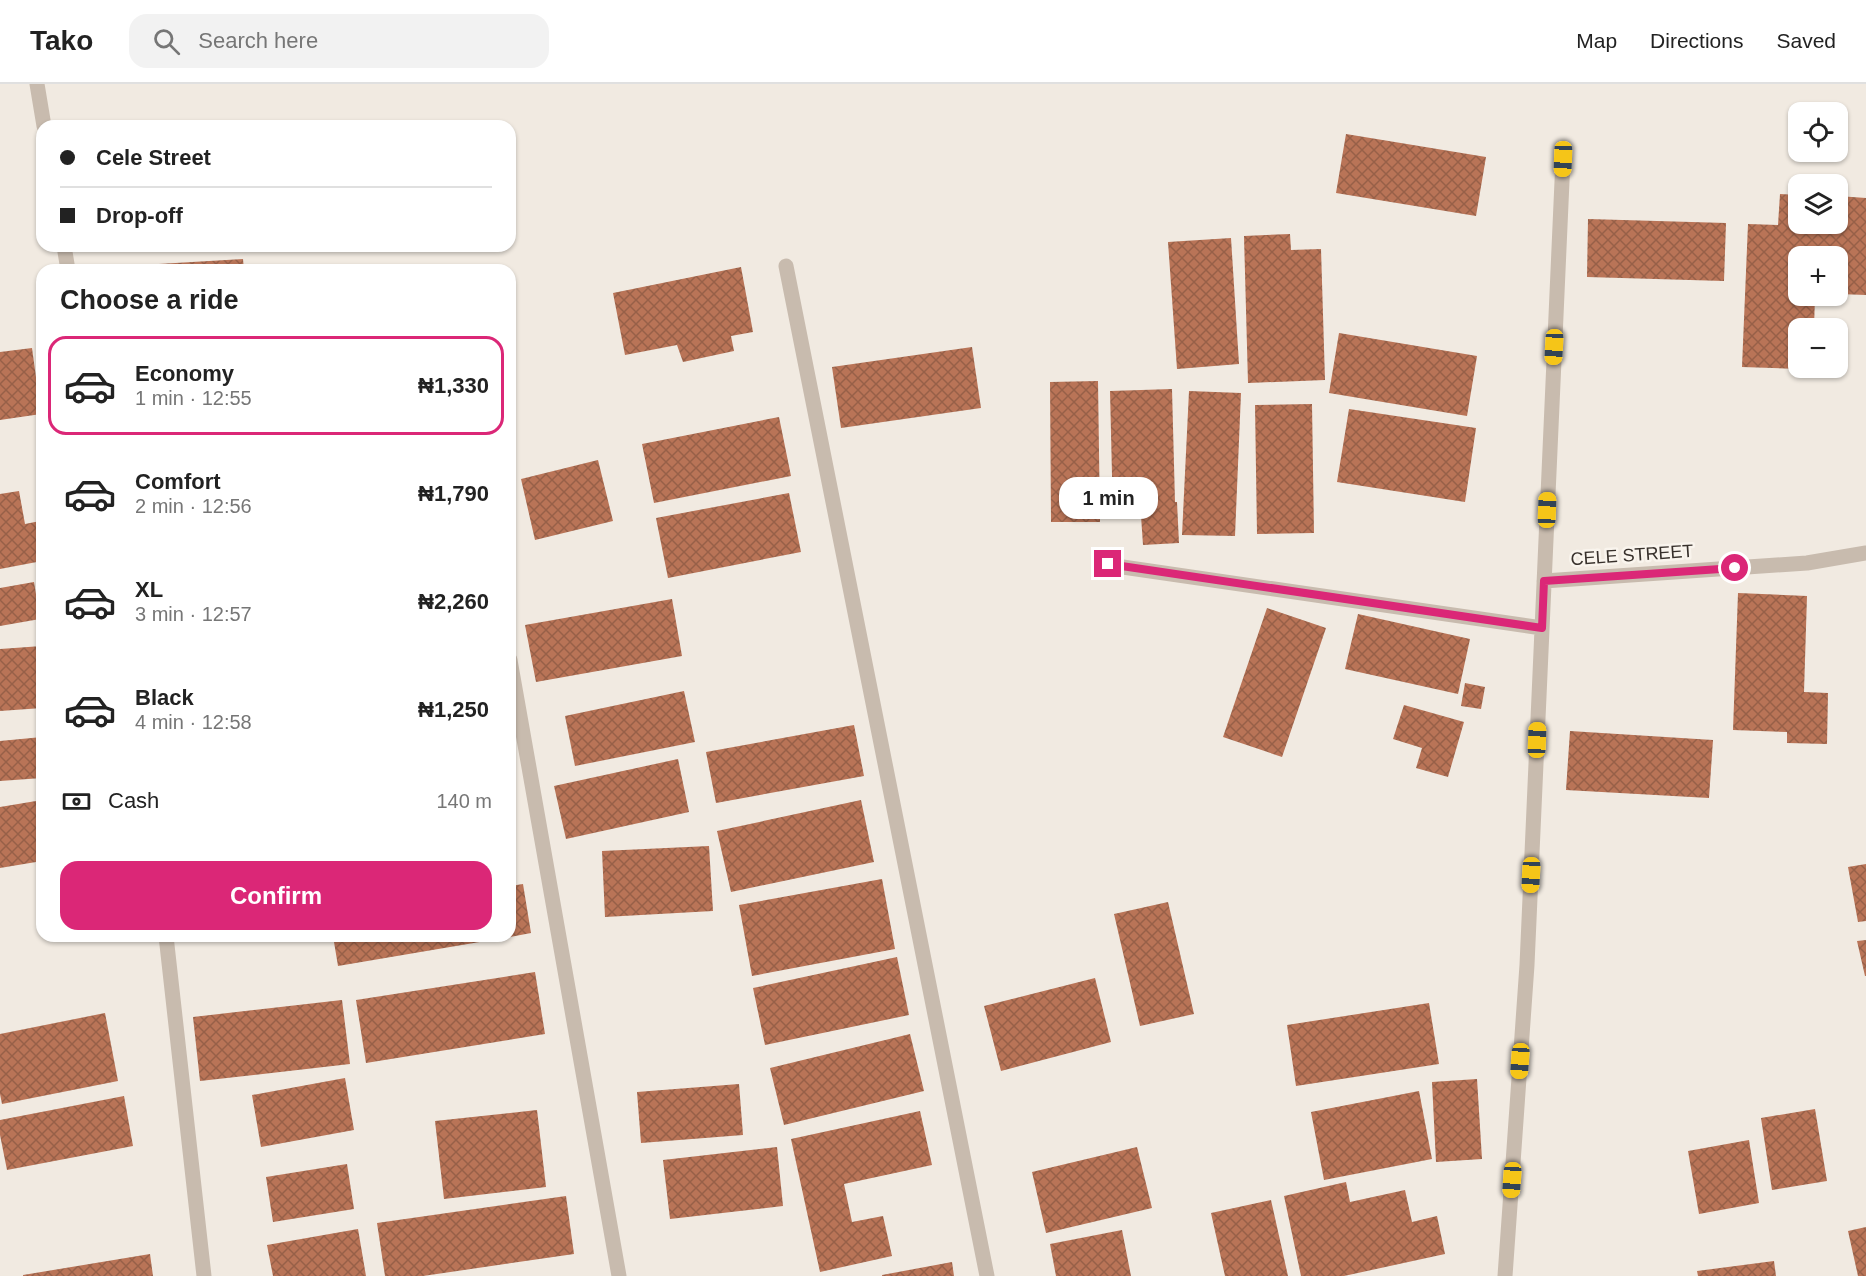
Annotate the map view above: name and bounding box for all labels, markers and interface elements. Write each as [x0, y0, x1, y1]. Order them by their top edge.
search box [129, 14, 549, 68]
text: Tako [30, 25, 93, 56]
icon: search [150, 25, 183, 58]
text: Search here [198, 28, 318, 53]
text: Map [1576, 29, 1617, 52]
text: Directions [1650, 29, 1743, 52]
text: Saved [1776, 29, 1836, 52]
map controls [1788, 102, 1848, 378]
button: locate [1788, 102, 1848, 162]
car [1553, 141, 1573, 177]
text: Cele Street [96, 145, 211, 170]
button: layers [1788, 174, 1848, 234]
text: Drop-off [96, 203, 183, 228]
button: + [1788, 246, 1848, 306]
text: Choose a ride [60, 285, 239, 315]
button: − [1788, 318, 1848, 378]
car [1544, 329, 1564, 365]
icon: car [63, 359, 117, 413]
text: Economy [135, 361, 234, 386]
text: ₦1,330 [418, 373, 489, 398]
text: 1 min · 12:55 [135, 387, 252, 409]
icon: car [63, 467, 117, 521]
text: Comfort [135, 469, 221, 494]
callout: 1 min [1058, 477, 1158, 519]
text: ₦1,790 [418, 481, 489, 506]
text: 1 min [1082, 487, 1135, 509]
car [1537, 492, 1557, 528]
text: 2 min · 12:56 [135, 495, 252, 517]
street label: CELE STREET [1570, 541, 1694, 569]
route end [1094, 550, 1121, 577]
route start [1721, 554, 1748, 581]
icon: car [63, 575, 117, 629]
text: XL [135, 577, 163, 602]
text: ₦2,260 [418, 589, 489, 614]
text: 3 min · 12:57 [135, 603, 252, 625]
icon: car [63, 683, 117, 737]
text: Black [135, 685, 194, 710]
text: ₦1,250 [418, 697, 489, 722]
text: 4 min · 12:58 [135, 711, 252, 733]
car [1527, 722, 1547, 758]
icon: cash [60, 785, 93, 818]
text: Cash [108, 788, 159, 813]
text: 140 m [436, 790, 492, 812]
car [1521, 857, 1541, 893]
button: Confirm [60, 861, 492, 930]
car [1510, 1042, 1530, 1080]
car [1502, 1161, 1522, 1199]

